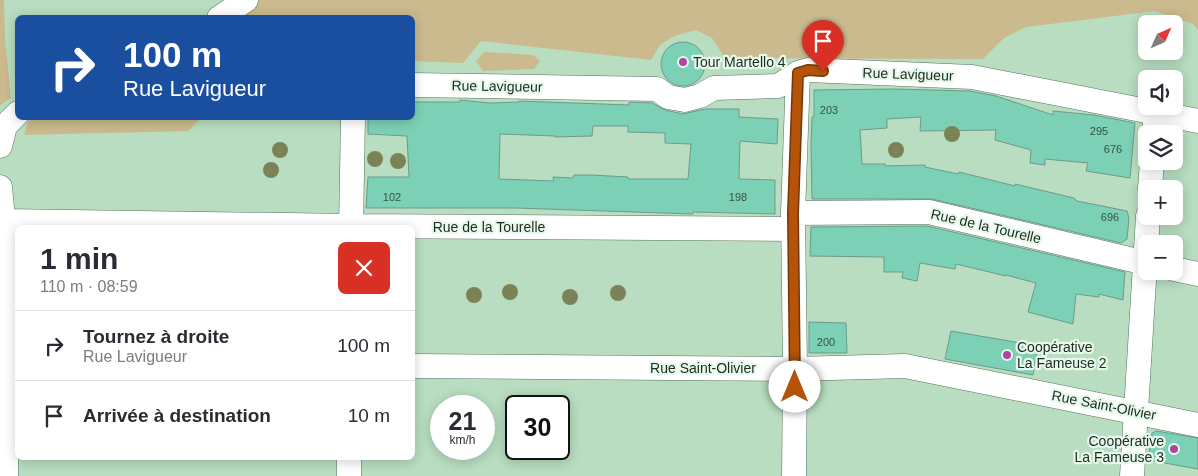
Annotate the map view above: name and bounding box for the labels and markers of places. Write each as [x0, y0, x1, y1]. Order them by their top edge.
pin [802, 20, 844, 71]
place label: Tour Martello 4 [693, 54, 786, 70]
marker: Tour Martello 4 [677, 56, 689, 68]
place label: Coopérative La Fameuse 2 [1017, 339, 1107, 371]
marker: Coopérative La Fameuse 2 [1001, 349, 1013, 361]
place label: Coopérative La Fameuse 3 [1075, 433, 1164, 465]
marker: Coopérative La Fameuse 3 [1168, 443, 1180, 455]

